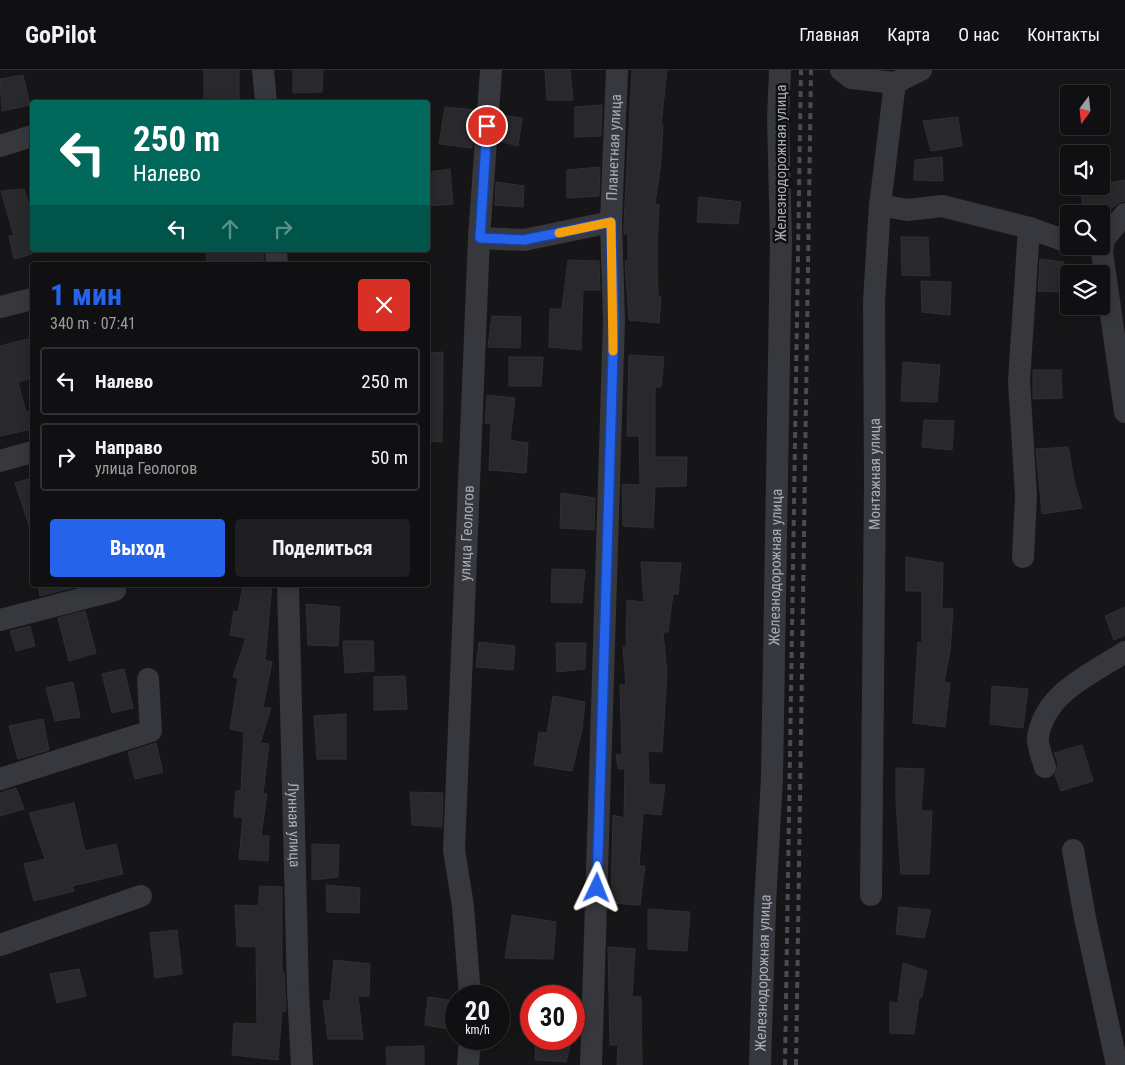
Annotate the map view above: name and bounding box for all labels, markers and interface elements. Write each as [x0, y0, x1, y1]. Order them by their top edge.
text: GoPilot [25, 21, 96, 49]
text: Главная [799, 24, 859, 45]
text: Карта [887, 24, 930, 45]
text: О нас [958, 24, 999, 45]
text: Контакты [1027, 24, 1100, 45]
street label: Железнодорожная улица [772, 85, 790, 241]
north arrow [1060, 85, 1110, 135]
map controls [1060, 85, 1110, 315]
street label: Планетная улица [603, 94, 625, 201]
pin [466, 105, 508, 147]
icon: arrive [473, 112, 501, 140]
text: 250 m [133, 119, 220, 160]
icon: left [50, 120, 115, 185]
button: sound [1060, 145, 1110, 195]
text: Налево [133, 161, 201, 186]
button: search [1060, 205, 1110, 255]
icon: left [163, 215, 191, 243]
icon: ahead [216, 215, 244, 243]
icon: right [269, 215, 297, 243]
button: layers [1060, 265, 1110, 315]
text: 1 мин [50, 277, 122, 312]
button: close [358, 279, 410, 331]
text: 340 m · 07:41 [50, 314, 136, 333]
icon: left [52, 367, 80, 395]
text: Налево [95, 370, 153, 393]
text: 250 m [361, 370, 408, 393]
street label: Монтажная улица [866, 418, 884, 530]
text: Направо [95, 436, 162, 459]
icon: right [52, 443, 80, 471]
text: 50 m [371, 446, 408, 469]
text: улица Геологов [95, 459, 197, 478]
street label: улица Геологов [456, 485, 478, 582]
street label: Железнодорожная улица [765, 489, 786, 646]
button: Выход [50, 519, 225, 577]
button: Поделиться [235, 519, 410, 577]
street label: Лунная улица [284, 782, 304, 868]
position arrow [570, 861, 622, 913]
street label: Железнодорожная улица [751, 894, 775, 1052]
speed limit sign: 30 [520, 985, 585, 1050]
text: 20 [465, 997, 490, 1026]
text: km/h [465, 1023, 490, 1037]

